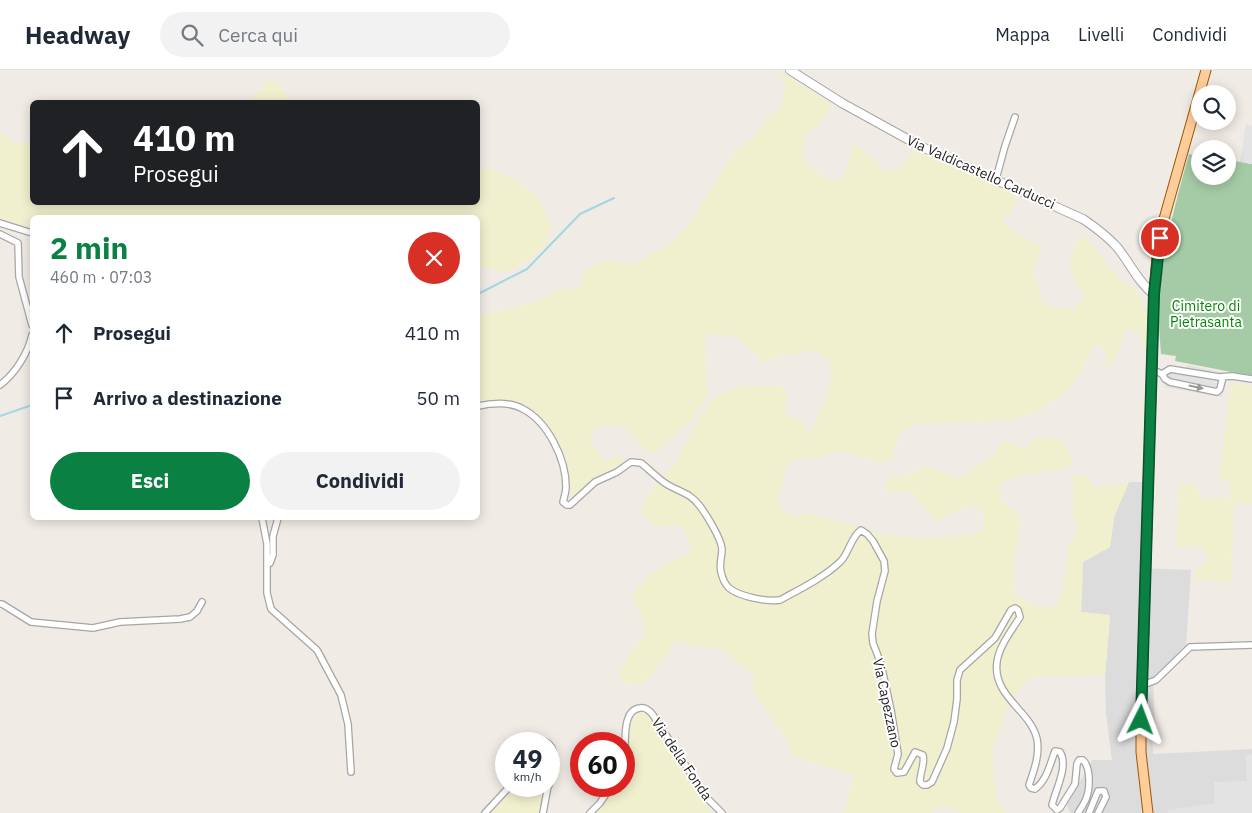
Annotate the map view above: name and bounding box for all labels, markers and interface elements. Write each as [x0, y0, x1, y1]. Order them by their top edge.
search box [160, 12, 510, 57]
text: Headway [25, 19, 130, 51]
icon: search [178, 21, 206, 49]
text: Cerca qui [218, 23, 298, 47]
text: Mappa [995, 23, 1050, 46]
text: Livelli [1078, 23, 1124, 46]
text: Condividi [1152, 23, 1227, 46]
map controls [1191, 85, 1236, 185]
button: search [1191, 85, 1236, 130]
text: 410 m [133, 115, 236, 161]
icon: ahead [50, 120, 115, 185]
street label: Via Valdicastello Carducci [904, 131, 1058, 213]
button: layers [1191, 140, 1236, 185]
text: Prosegui [133, 159, 219, 188]
pin [1139, 217, 1181, 259]
icon: arrive [1146, 224, 1174, 252]
text: 2 min [50, 228, 128, 267]
button: close [408, 232, 460, 284]
text: 460 m · 07:03 [50, 267, 152, 287]
park label: Cimitero di Pietrasanta [1170, 297, 1242, 331]
icon: ahead [50, 319, 78, 347]
text: Prosegui [93, 321, 171, 345]
text: 410 m [405, 321, 460, 345]
one-way arrow [1188, 383, 1203, 391]
icon: arrive [50, 384, 78, 412]
text: Arrivo a destinazione [93, 386, 282, 410]
text: 50 m [416, 386, 460, 410]
button: Esci [50, 452, 250, 510]
button: Condividi [260, 452, 460, 510]
street label: Via Capezzano [869, 657, 905, 750]
position arrow [1114, 693, 1166, 745]
street label: Via della Fonda [648, 714, 717, 804]
speed limit sign: 60 [570, 732, 635, 797]
text: 49 [512, 742, 543, 775]
text: km/h [513, 769, 542, 784]

